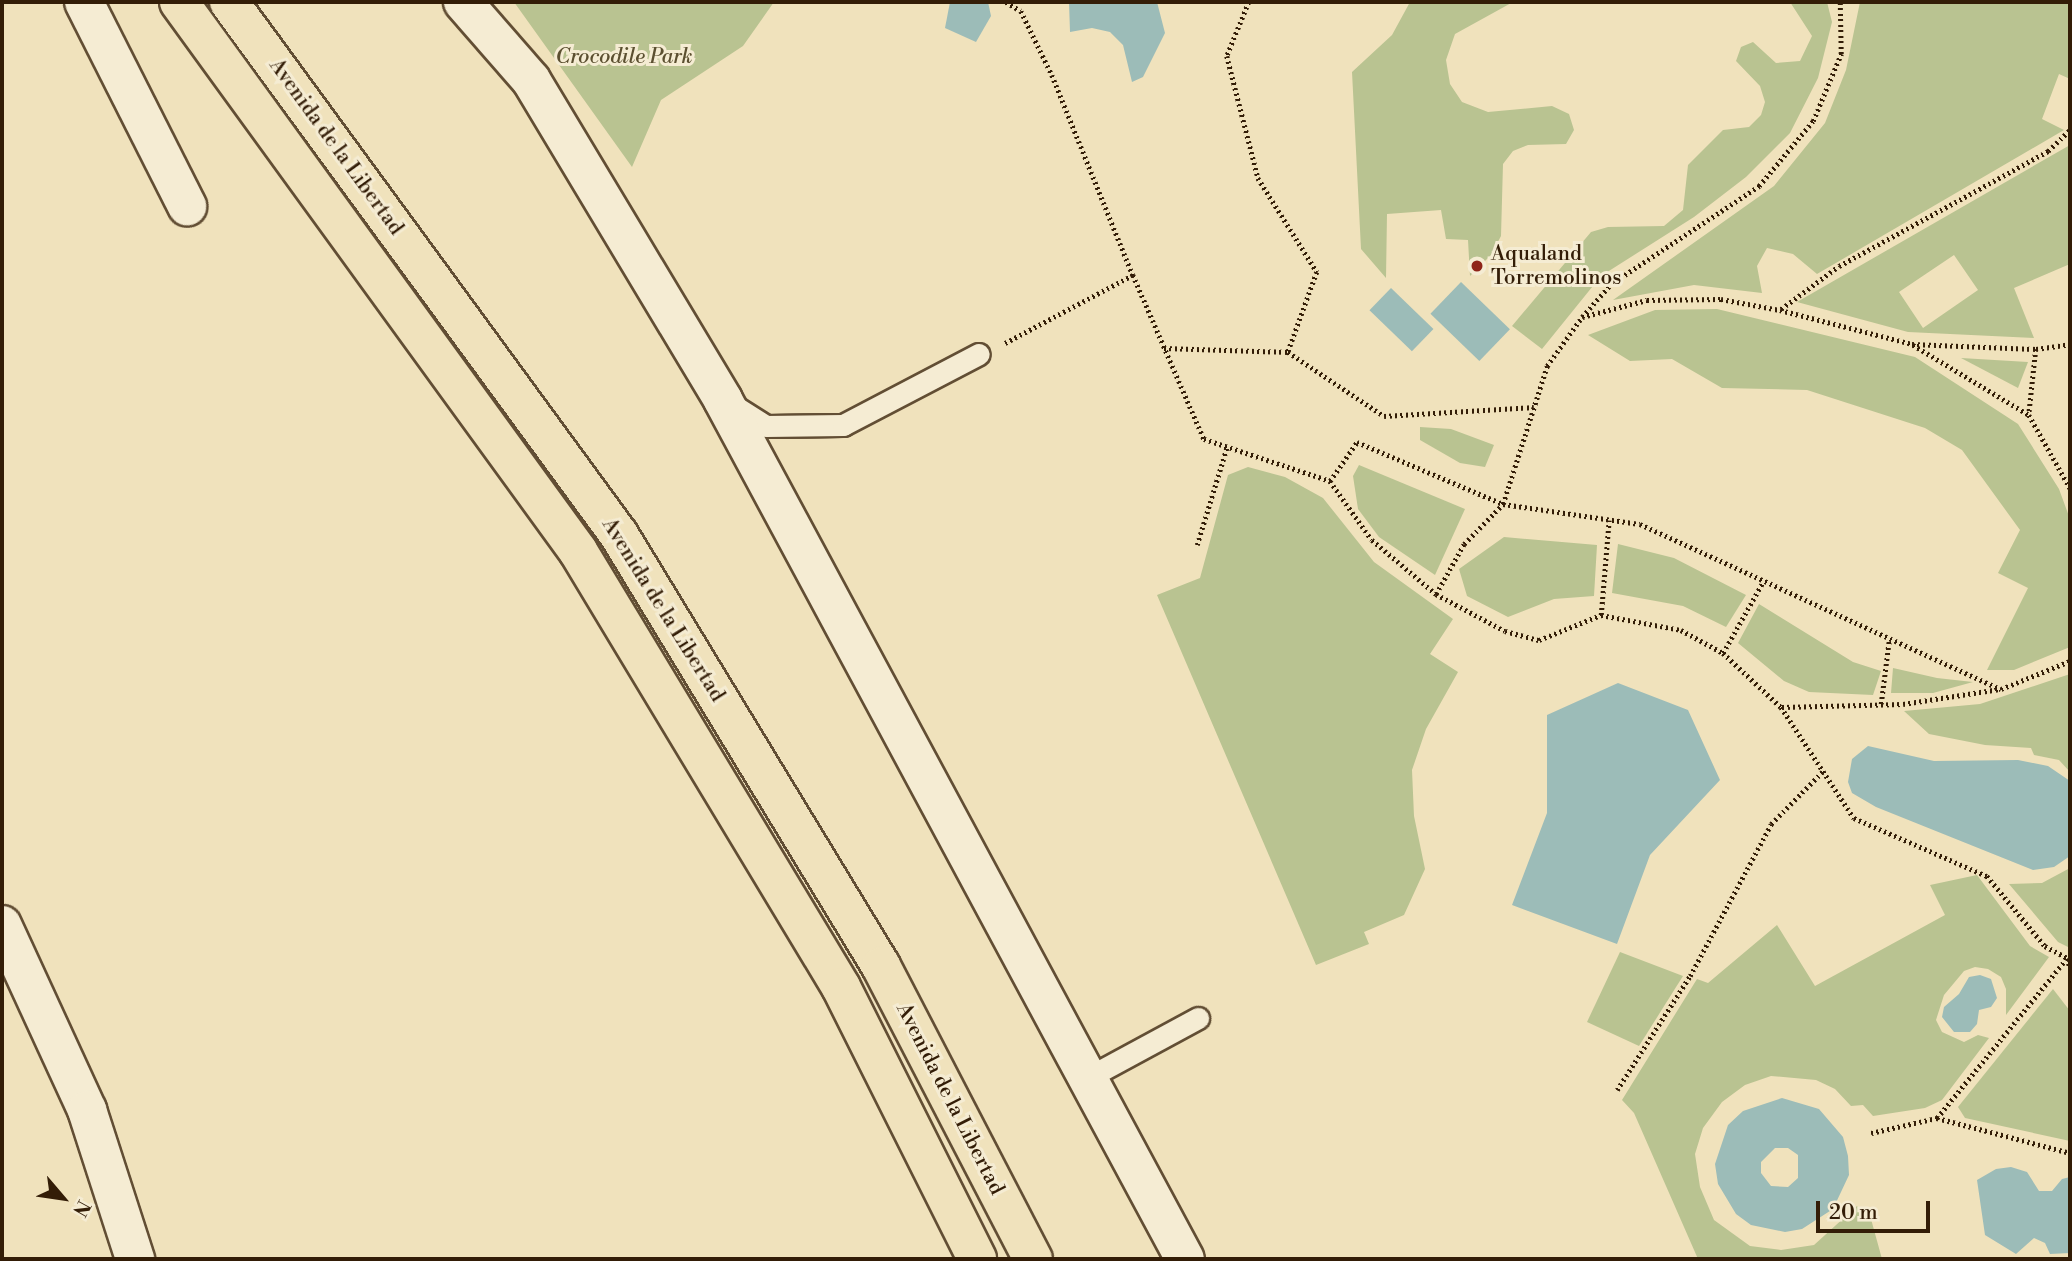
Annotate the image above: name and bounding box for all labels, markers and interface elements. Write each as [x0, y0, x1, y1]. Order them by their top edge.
park label: Crocodile Park [555, 44, 693, 70]
street label: Avenida de la Libertad [264, 54, 408, 240]
place label: Aqualand Torremolinos [1491, 241, 1622, 291]
marker: Aqualand Torremolinos [1469, 258, 1485, 274]
street label: Avenida de la Libertad [596, 513, 730, 707]
street label: Avenida de la Libertad [891, 999, 1009, 1199]
north arrow [28, 1163, 98, 1233]
scale bar [1820, 1188, 1934, 1232]
text: N [67, 1196, 96, 1221]
text: 20 m [1829, 1200, 1878, 1226]

